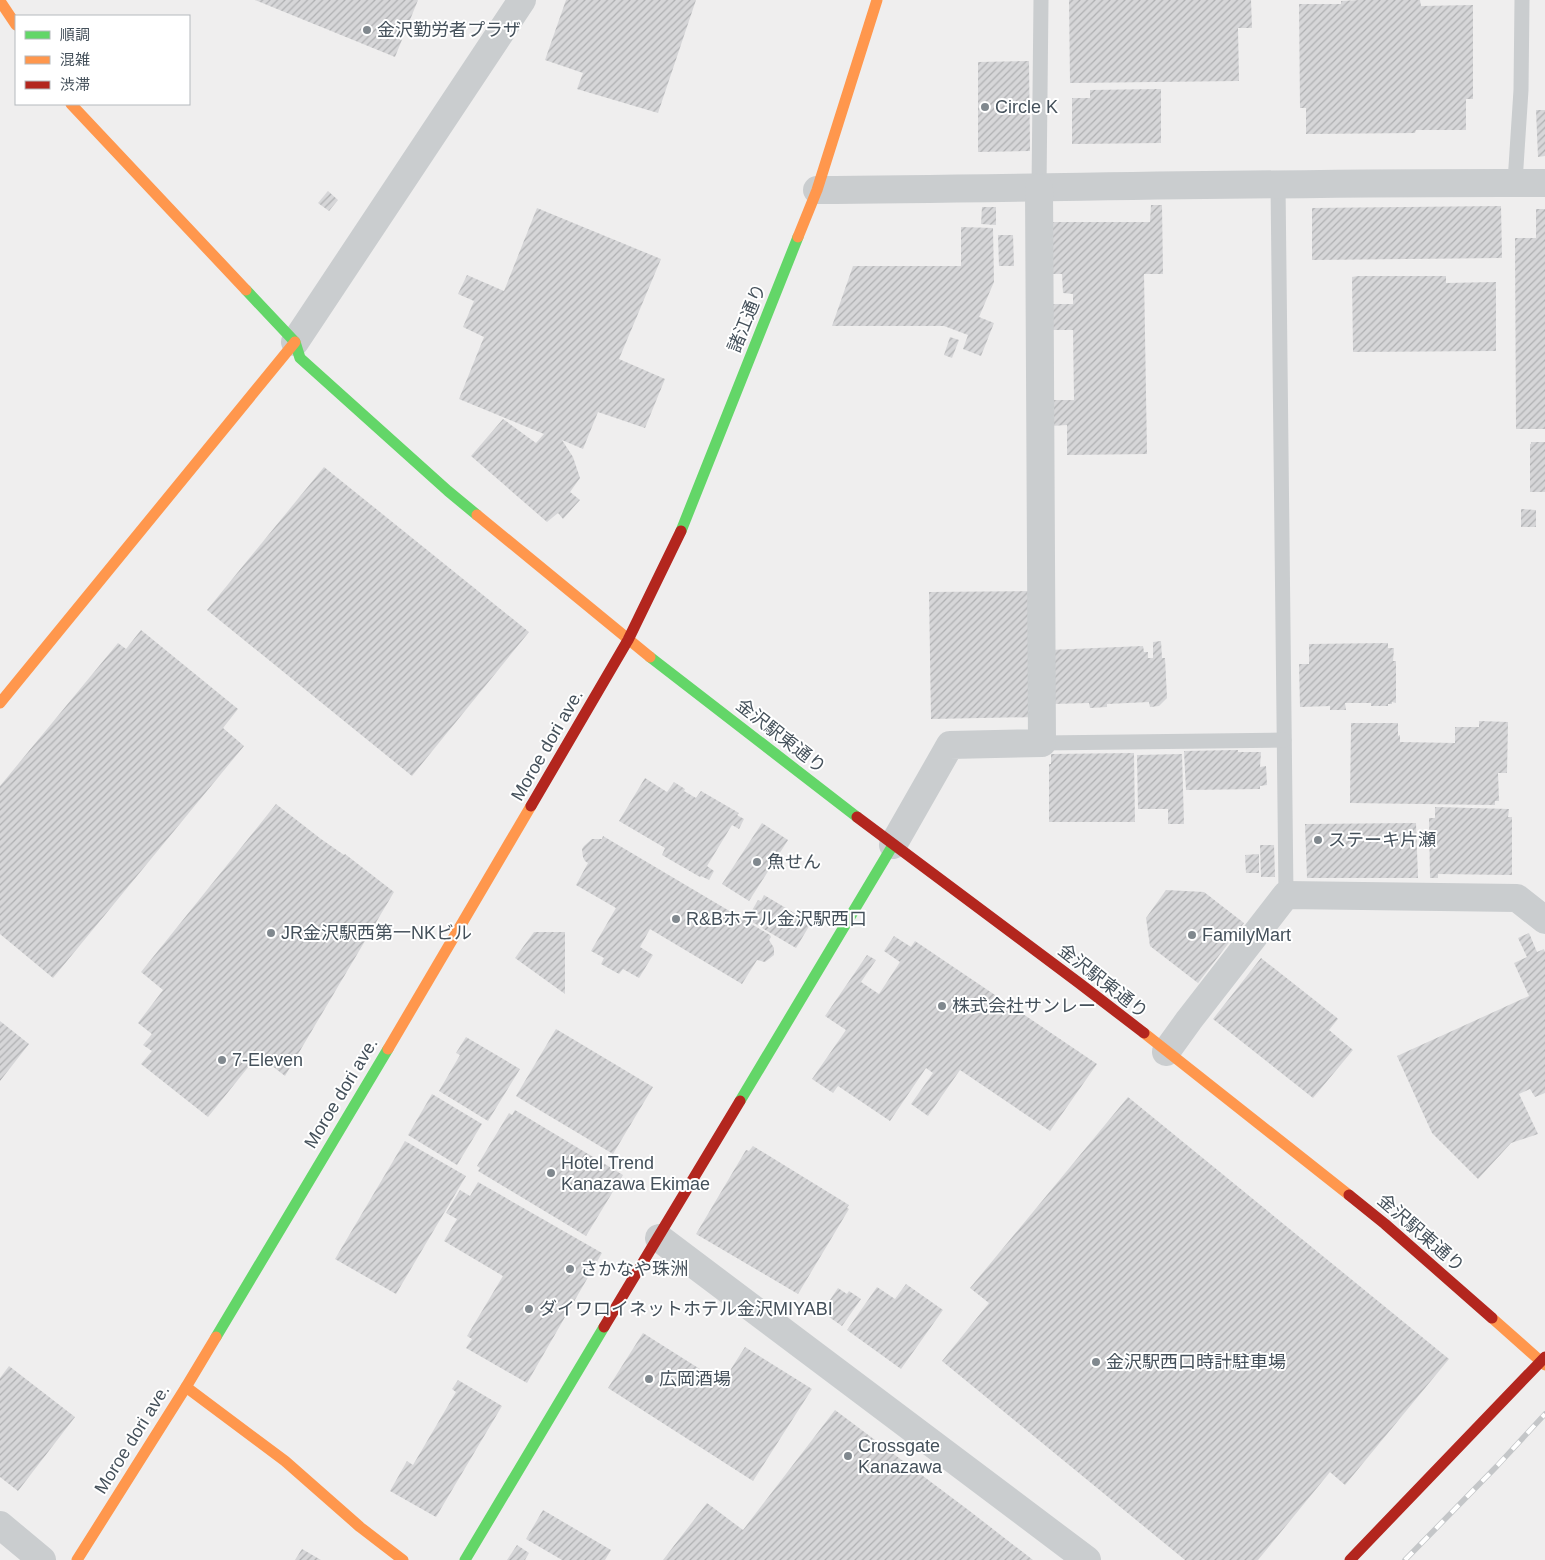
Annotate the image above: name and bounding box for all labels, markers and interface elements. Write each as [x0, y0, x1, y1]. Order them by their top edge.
legend [15, 15, 190, 105]
place label: 金沢勤労者プラザ [377, 20, 521, 40]
marker: 金沢勤労者プラザ [361, 24, 373, 36]
text: 順調 [60, 26, 90, 43]
text: 混雑 [60, 51, 90, 68]
text: 渋滞 [60, 76, 90, 93]
place label: Circle K [995, 97, 1058, 117]
marker: Circle K [979, 101, 991, 113]
street label: 諸江通り [724, 281, 770, 355]
street label: Moroe dori ave. [507, 686, 587, 804]
street label: 金沢駅東通り [732, 695, 830, 777]
place label: ステーキ片瀬 [1328, 830, 1436, 850]
marker: ステーキ片瀬 [1312, 834, 1324, 846]
place label: 魚せん [767, 852, 821, 872]
marker: 魚せん [751, 856, 763, 868]
place label: R&Bホテル金沢駅西口 [686, 909, 867, 929]
marker: R&Bホテル金沢駅西口 [670, 913, 682, 925]
place label: JR金沢駅西第一NKビル [281, 923, 472, 943]
place label: FamilyMart [1202, 925, 1291, 945]
marker: JR金沢駅西第一NKビル [265, 927, 277, 939]
marker: FamilyMart [1186, 929, 1198, 941]
street label: 金沢駅東通り [1054, 940, 1152, 1022]
place label: 株式会社サンレー [952, 996, 1096, 1016]
marker: 株式会社サンレー [936, 1000, 948, 1012]
street label: Moroe dori ave. [300, 1034, 382, 1152]
place label: 7-Eleven [232, 1050, 303, 1070]
marker: 7-Eleven [216, 1054, 228, 1066]
place label: Hotel Trend Kanazawa Ekimae [561, 1153, 710, 1194]
marker: Hotel Trend Kanazawa Ekimae [545, 1167, 557, 1179]
street label: 金沢駅東通り [1374, 1190, 1468, 1276]
place label: さかなや珠洲 [580, 1259, 688, 1279]
marker: さかなや珠洲 [564, 1263, 576, 1275]
place label: ダイワロイネットホテル金沢MIYABI [539, 1299, 833, 1319]
marker: ダイワロイネットホテル金沢MIYABI [523, 1303, 535, 1315]
place label: 金沢駅西口時計駐車場 [1106, 1352, 1286, 1372]
marker: 金沢駅西口時計駐車場 [1090, 1356, 1102, 1368]
place label: 広岡酒場 [659, 1369, 731, 1389]
marker: 広岡酒場 [643, 1373, 655, 1385]
street label: Moroe dori ave. [90, 1381, 174, 1497]
place label: Crossgate Kanazawa [858, 1436, 943, 1477]
marker: Crossgate Kanazawa [842, 1450, 854, 1462]

